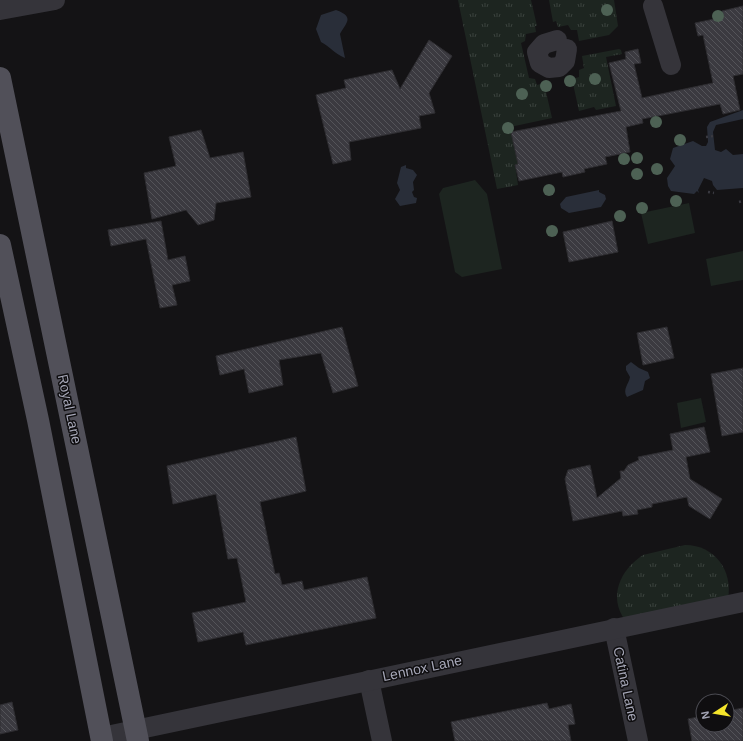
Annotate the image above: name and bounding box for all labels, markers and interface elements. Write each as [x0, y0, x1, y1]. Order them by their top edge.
street label: Royal Lane [55, 373, 85, 446]
street label: Catina Lane [610, 645, 642, 723]
street label: Lennox Lane [381, 652, 463, 684]
north arrow [695, 693, 735, 733]
text: N [699, 710, 712, 720]

